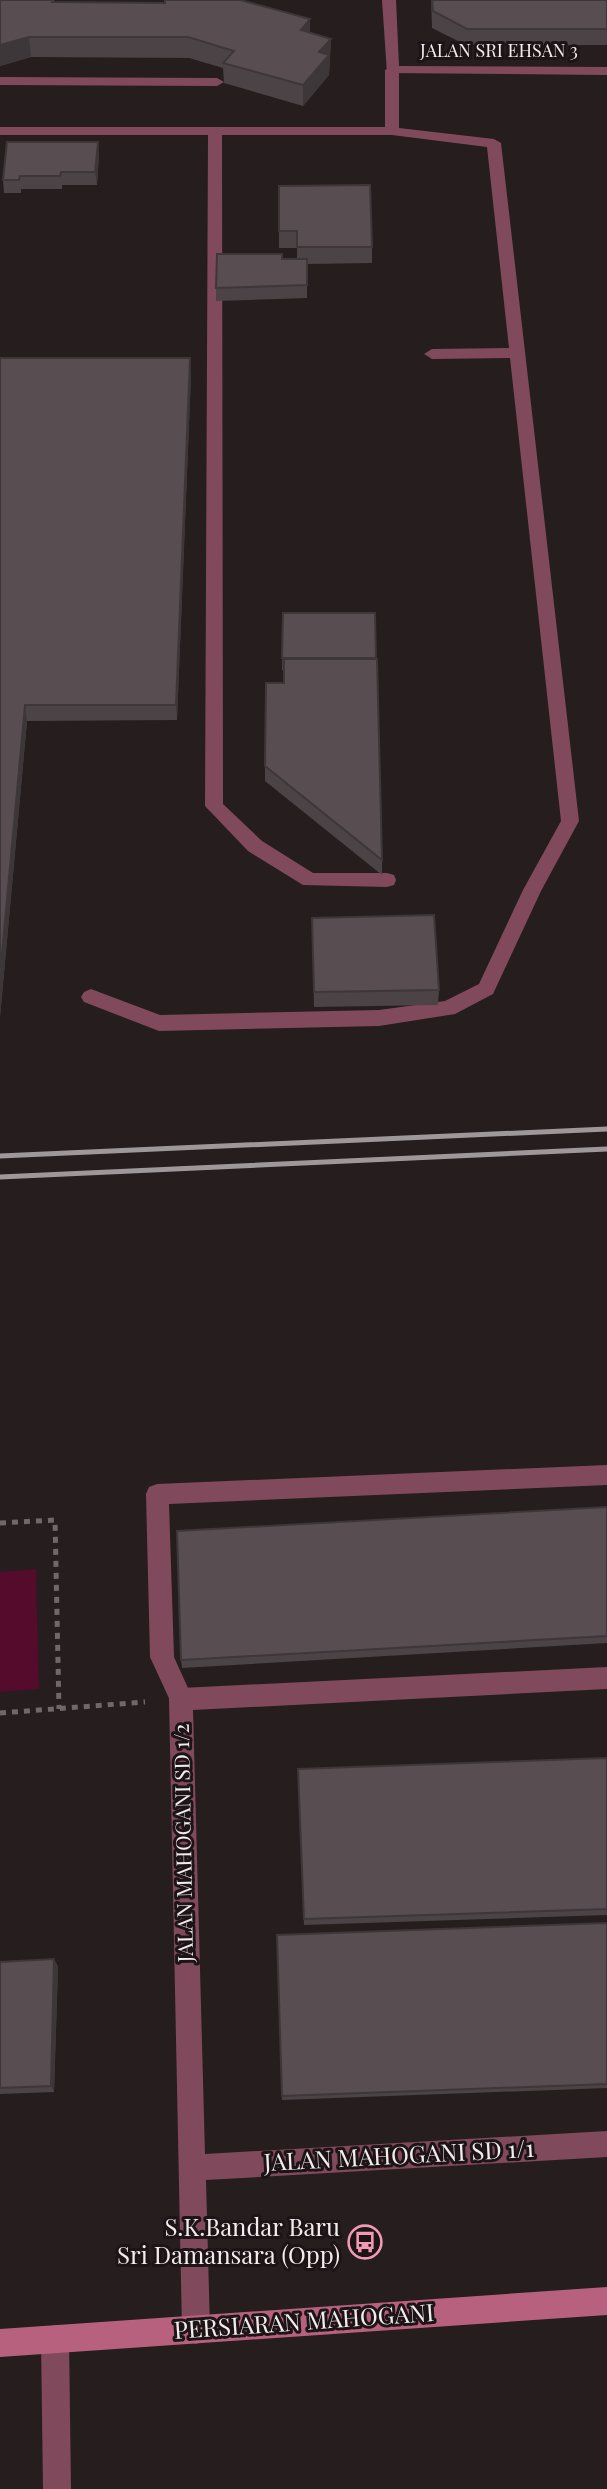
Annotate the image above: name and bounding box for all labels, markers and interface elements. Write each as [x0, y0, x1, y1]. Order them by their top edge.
street label: JALAN SRI EHSAN 3 [419, 38, 578, 62]
street label: JALAN MAHOGANI SD 1/2 [166, 1723, 198, 1964]
street label: JALAN MAHOGANI SD 1/1 [262, 2131, 535, 2177]
place label: S.K.Bandar Baru Sri Damansara (Opp) [117, 2210, 340, 2270]
bus stop icon: S.K.Bandar Baru Sri Damansara (Opp) [346, 2223, 384, 2261]
street label: PERSIARAN MAHOGANI [173, 2295, 435, 2345]

